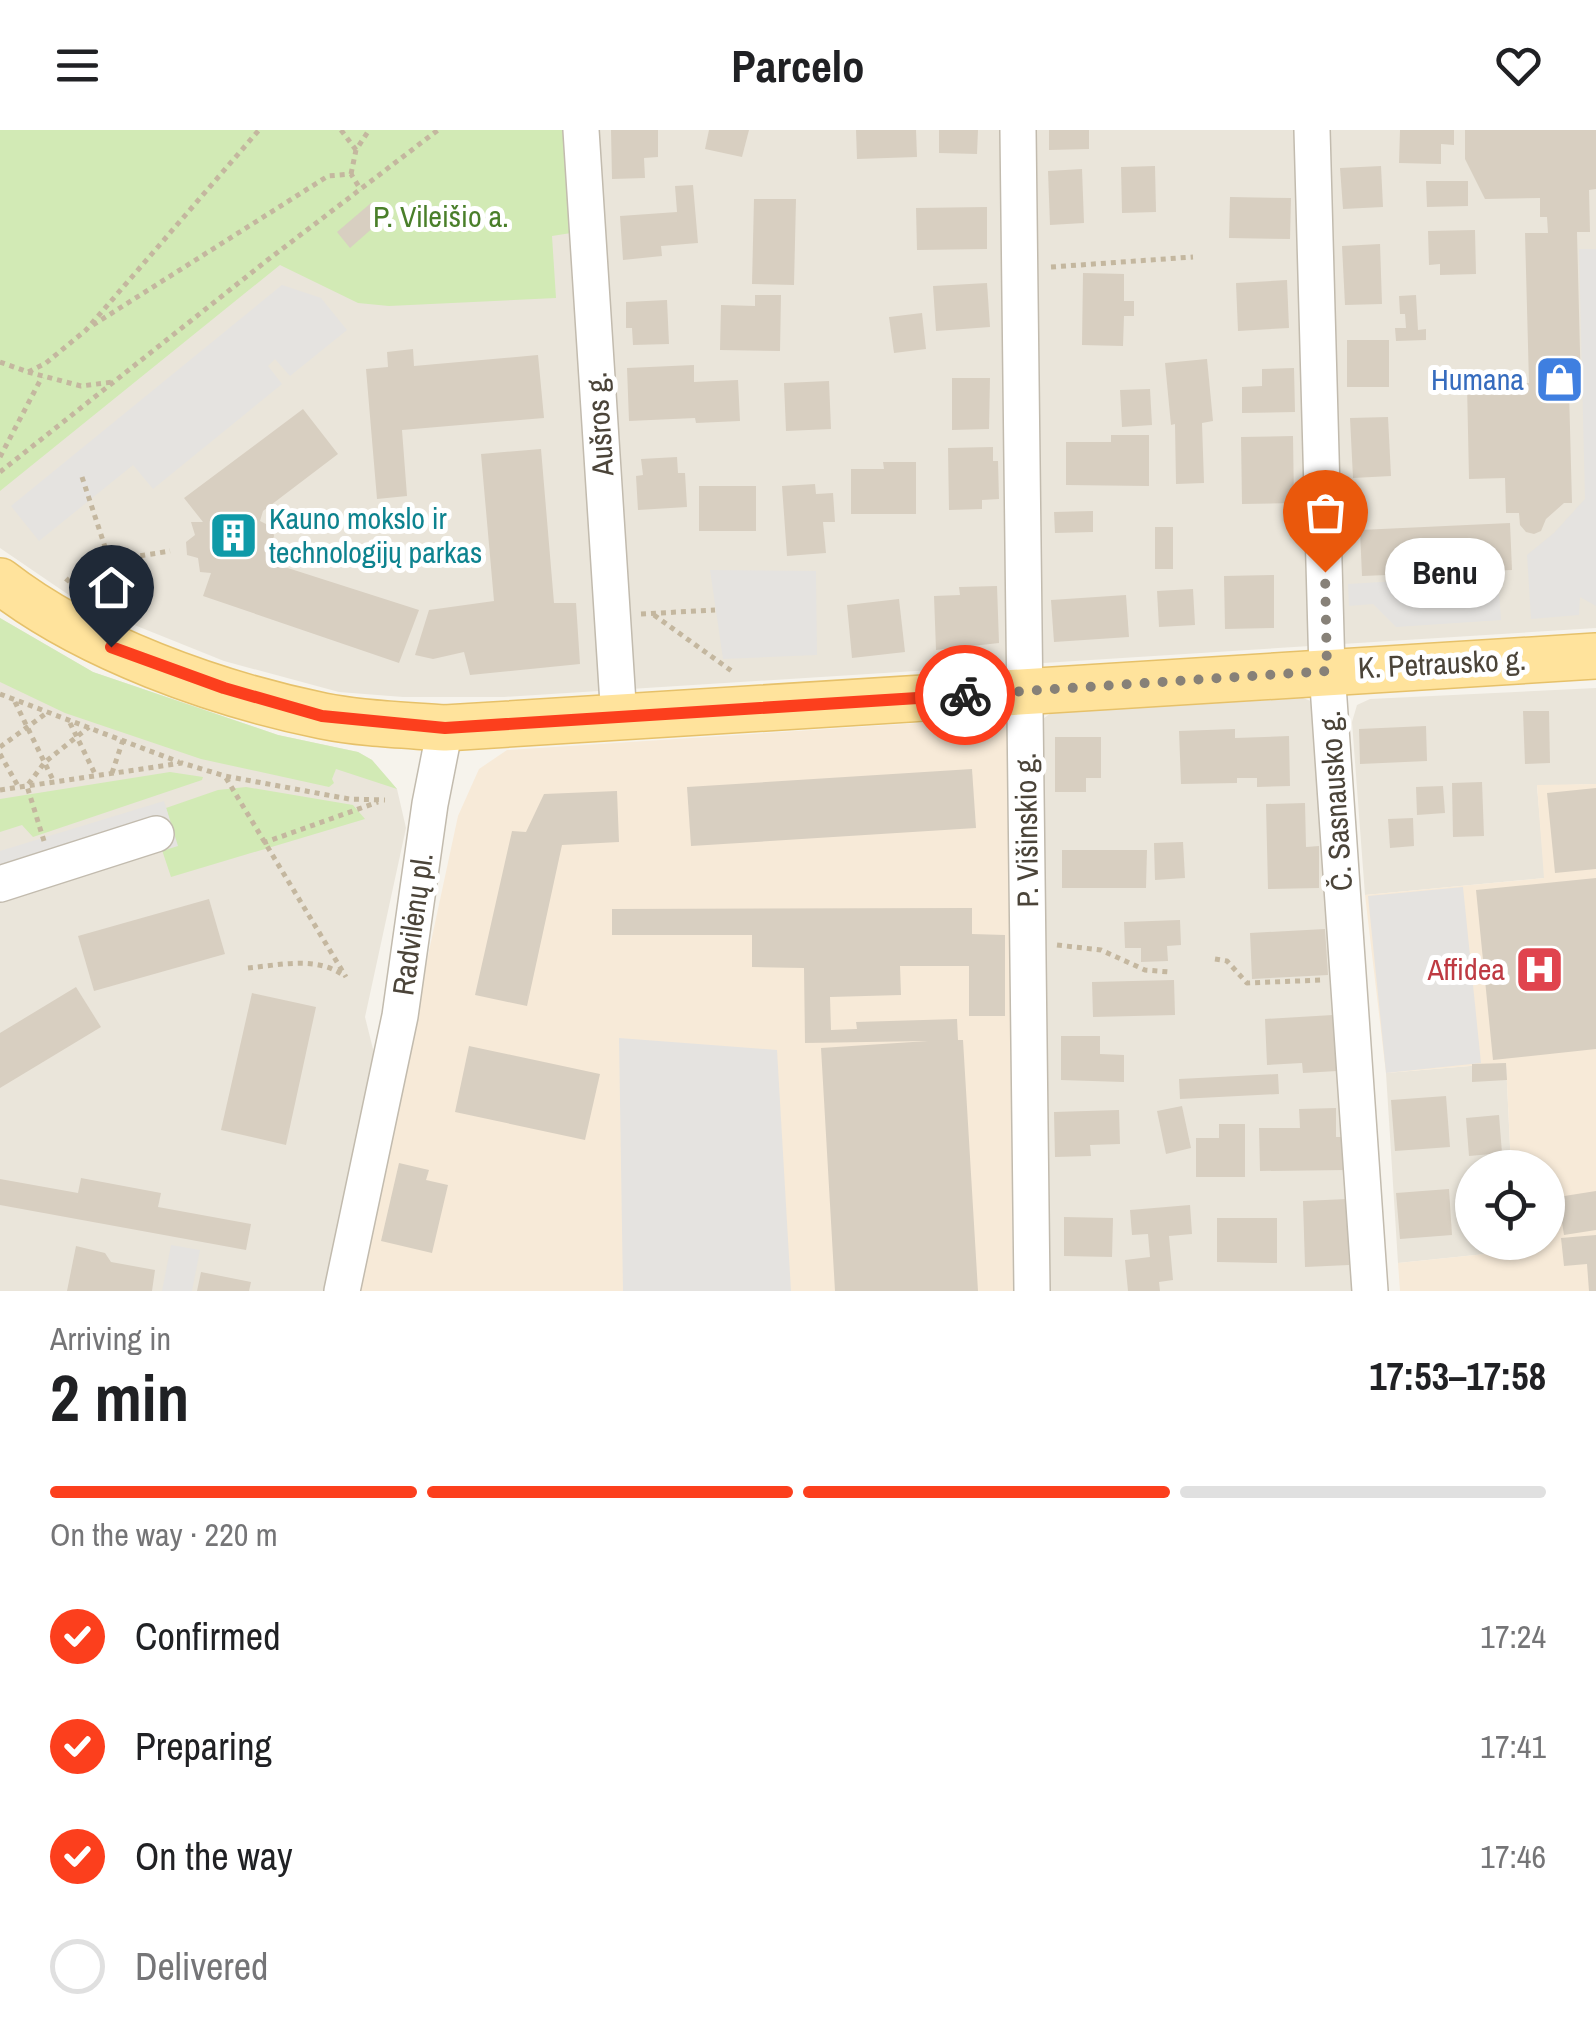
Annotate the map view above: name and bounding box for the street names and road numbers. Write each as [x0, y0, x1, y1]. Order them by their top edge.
street label: Aušros g. [575, 371, 623, 478]
street label: K. Petrausko g. [1357, 639, 1527, 687]
street label: Č. Sasnausko g. [1309, 710, 1361, 893]
street label: P. Višinskio g. [1005, 752, 1047, 908]
street label: Radvilėnų pl. [382, 850, 442, 998]

